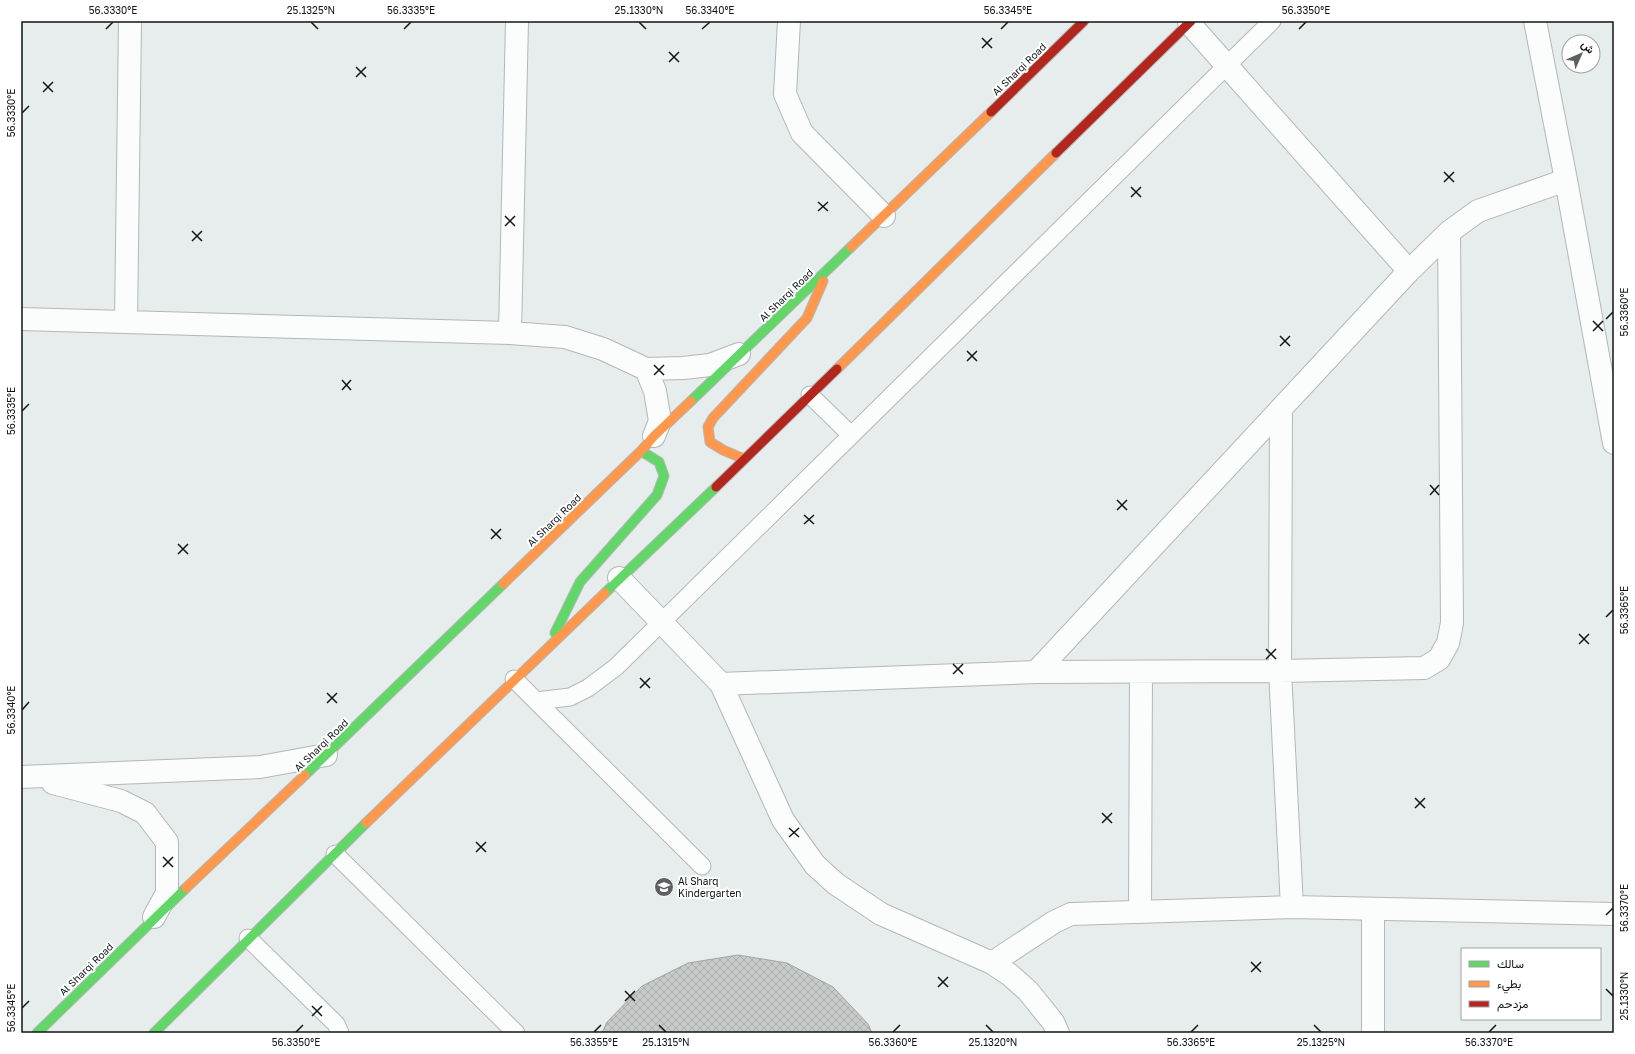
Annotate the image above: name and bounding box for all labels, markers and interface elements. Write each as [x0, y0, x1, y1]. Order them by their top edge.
text: 56.3330°E [89, 4, 137, 16]
text: 25.1325°N [287, 4, 335, 16]
text: 56.3335°E [387, 4, 435, 16]
text: 25.1330°N [615, 4, 663, 16]
text: 56.3340°E [686, 4, 734, 16]
text: 56.3345°E [984, 4, 1032, 16]
text: 56.3350°E [1282, 4, 1330, 16]
north arrow [1561, 34, 1601, 74]
text: ش [1578, 37, 1598, 57]
street label: Al Sharqi Road [990, 40, 1048, 98]
text: 56.3330°E [5, 89, 17, 137]
street label: Al Sharqi Road [757, 266, 815, 324]
text: 56.3360°E [1618, 288, 1630, 336]
text: 56.3335°E [5, 387, 17, 435]
street label: Al Sharqi Road [525, 491, 583, 549]
text: 56.3365°E [1618, 586, 1630, 634]
text: 56.3340°E [5, 686, 17, 734]
street label: Al Sharqi Road [292, 716, 350, 774]
place label: Al Sharq Kindergarten [678, 875, 741, 899]
school or university icon: Al Sharq Kindergarten [653, 876, 675, 898]
text: 56.3370°E [1618, 884, 1630, 932]
street label: Al Sharqi Road [57, 940, 115, 998]
legend [1461, 948, 1601, 1020]
text: سالك [1497, 956, 1524, 971]
text: 25.1330°N [1618, 972, 1630, 1020]
text: بطيء [1497, 976, 1521, 994]
text: 56.3345°E [5, 984, 17, 1032]
text: مزدحم [1497, 996, 1528, 1012]
text: 56.3350°E [272, 1036, 320, 1048]
text: 56.3355°E [570, 1036, 618, 1048]
text: 25.1315°N [642, 1036, 690, 1048]
text: 56.3360°E [869, 1036, 917, 1048]
text: 25.1320°N [969, 1036, 1017, 1048]
text: 56.3365°E [1167, 1036, 1215, 1048]
text: 25.1325°N [1297, 1036, 1345, 1048]
text: 56.3370°E [1465, 1036, 1513, 1048]

